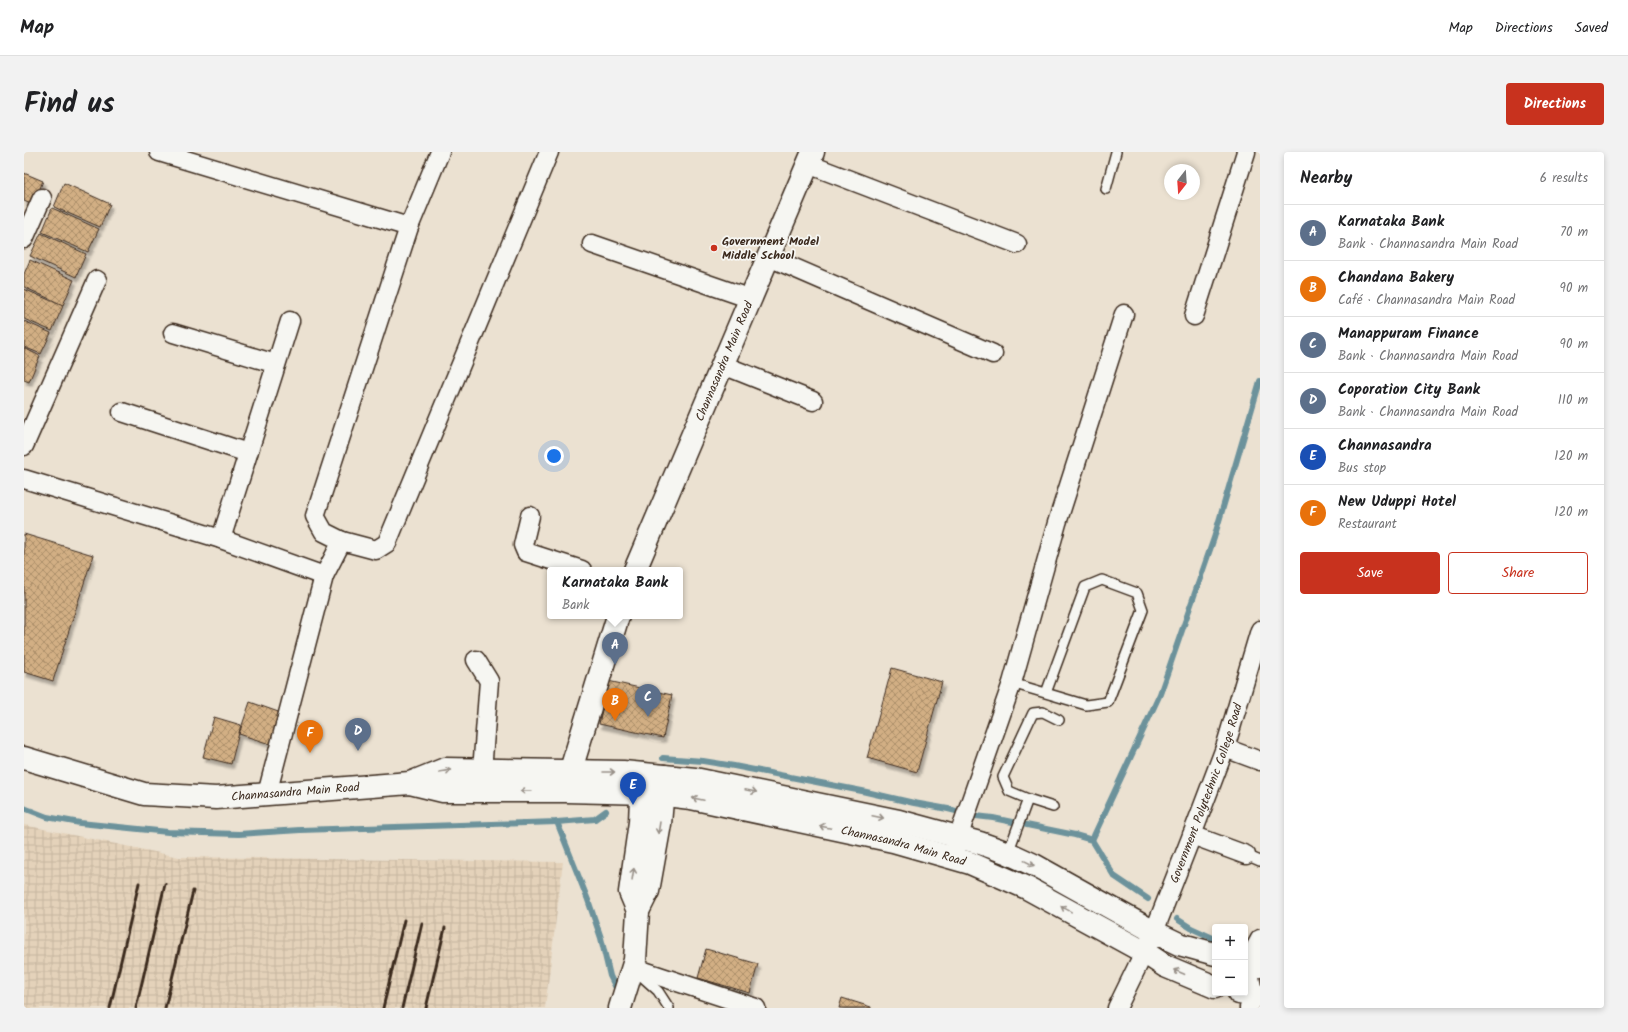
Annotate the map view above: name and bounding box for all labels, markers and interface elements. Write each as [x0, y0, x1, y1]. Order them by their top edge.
text: Map [20, 13, 54, 43]
text: Map [1448, 17, 1473, 39]
text: Directions [1495, 17, 1553, 39]
text: Saved [1575, 17, 1608, 39]
text: Find us [24, 82, 115, 127]
button: Directions [1506, 83, 1604, 125]
north arrow [1164, 164, 1200, 200]
text: Nearby [1300, 165, 1352, 192]
text: 6 results [1540, 168, 1588, 189]
text: Karnataka Bank [1338, 210, 1444, 234]
text: A [1309, 222, 1317, 243]
text: 70 m [1560, 222, 1588, 243]
place label: Government Model Middle School [722, 232, 820, 265]
text: Bank · Channasandra Main Road [1338, 234, 1518, 255]
marker: Government Model Middle School [709, 243, 719, 253]
text: Chandana Bakery [1338, 266, 1454, 290]
text: B [1309, 278, 1317, 299]
text: 90 m [1560, 278, 1588, 299]
text: Café · Channasandra Main Road [1338, 290, 1515, 311]
street label: Channasandra Main Road [690, 298, 759, 424]
text: Manappuram Finance [1338, 322, 1478, 346]
text: C [1309, 334, 1317, 355]
text: 90 m [1560, 334, 1588, 355]
text: Bank · Channasandra Main Road [1338, 346, 1518, 367]
text: Coporation City Bank [1338, 378, 1480, 402]
text: D [1309, 390, 1317, 411]
text: 110 m [1558, 390, 1588, 411]
text: Bank · Channasandra Main Road [1338, 402, 1518, 423]
text: Channasandra [1338, 434, 1432, 458]
your location [544, 446, 564, 466]
text: E [1309, 446, 1317, 467]
text: 120 m [1554, 446, 1588, 467]
text: Bus stop [1338, 458, 1386, 479]
text: New Uduppi Hotel [1338, 490, 1456, 514]
text: F [1309, 502, 1317, 523]
text: 120 m [1554, 502, 1588, 523]
text: Restaurant [1338, 514, 1397, 535]
button: Save [1300, 552, 1440, 594]
button: Share [1448, 552, 1588, 594]
popup [547, 567, 683, 619]
text: Karnataka Bank [562, 571, 668, 595]
text: Bank [562, 595, 589, 616]
pin: A [602, 632, 628, 665]
pin: C [635, 684, 661, 717]
pin: B [602, 688, 628, 721]
street label: Government Polytechnic College Road [1165, 700, 1248, 886]
pin: D [345, 718, 371, 751]
pin: F [297, 720, 323, 753]
one-way arrow [438, 766, 451, 774]
one-way arrow [602, 768, 615, 776]
pin: E [620, 772, 646, 805]
street label: Channasandra Main Road [231, 778, 361, 807]
one-way arrow [520, 787, 533, 795]
one-way arrow [744, 787, 757, 795]
one-way arrow [691, 795, 704, 803]
one-way arrow [871, 813, 884, 821]
one-way arrow [655, 821, 663, 834]
street label: Channasandra Main Road [839, 821, 969, 872]
one-way arrow [819, 822, 832, 830]
one-way arrow [1023, 860, 1035, 867]
one-way arrow [629, 868, 637, 881]
one-way arrow [1060, 904, 1072, 912]
map controls [1212, 924, 1248, 996]
button: + [1212, 924, 1248, 960]
button: − [1212, 960, 1248, 996]
one-way arrow [1174, 967, 1186, 975]

